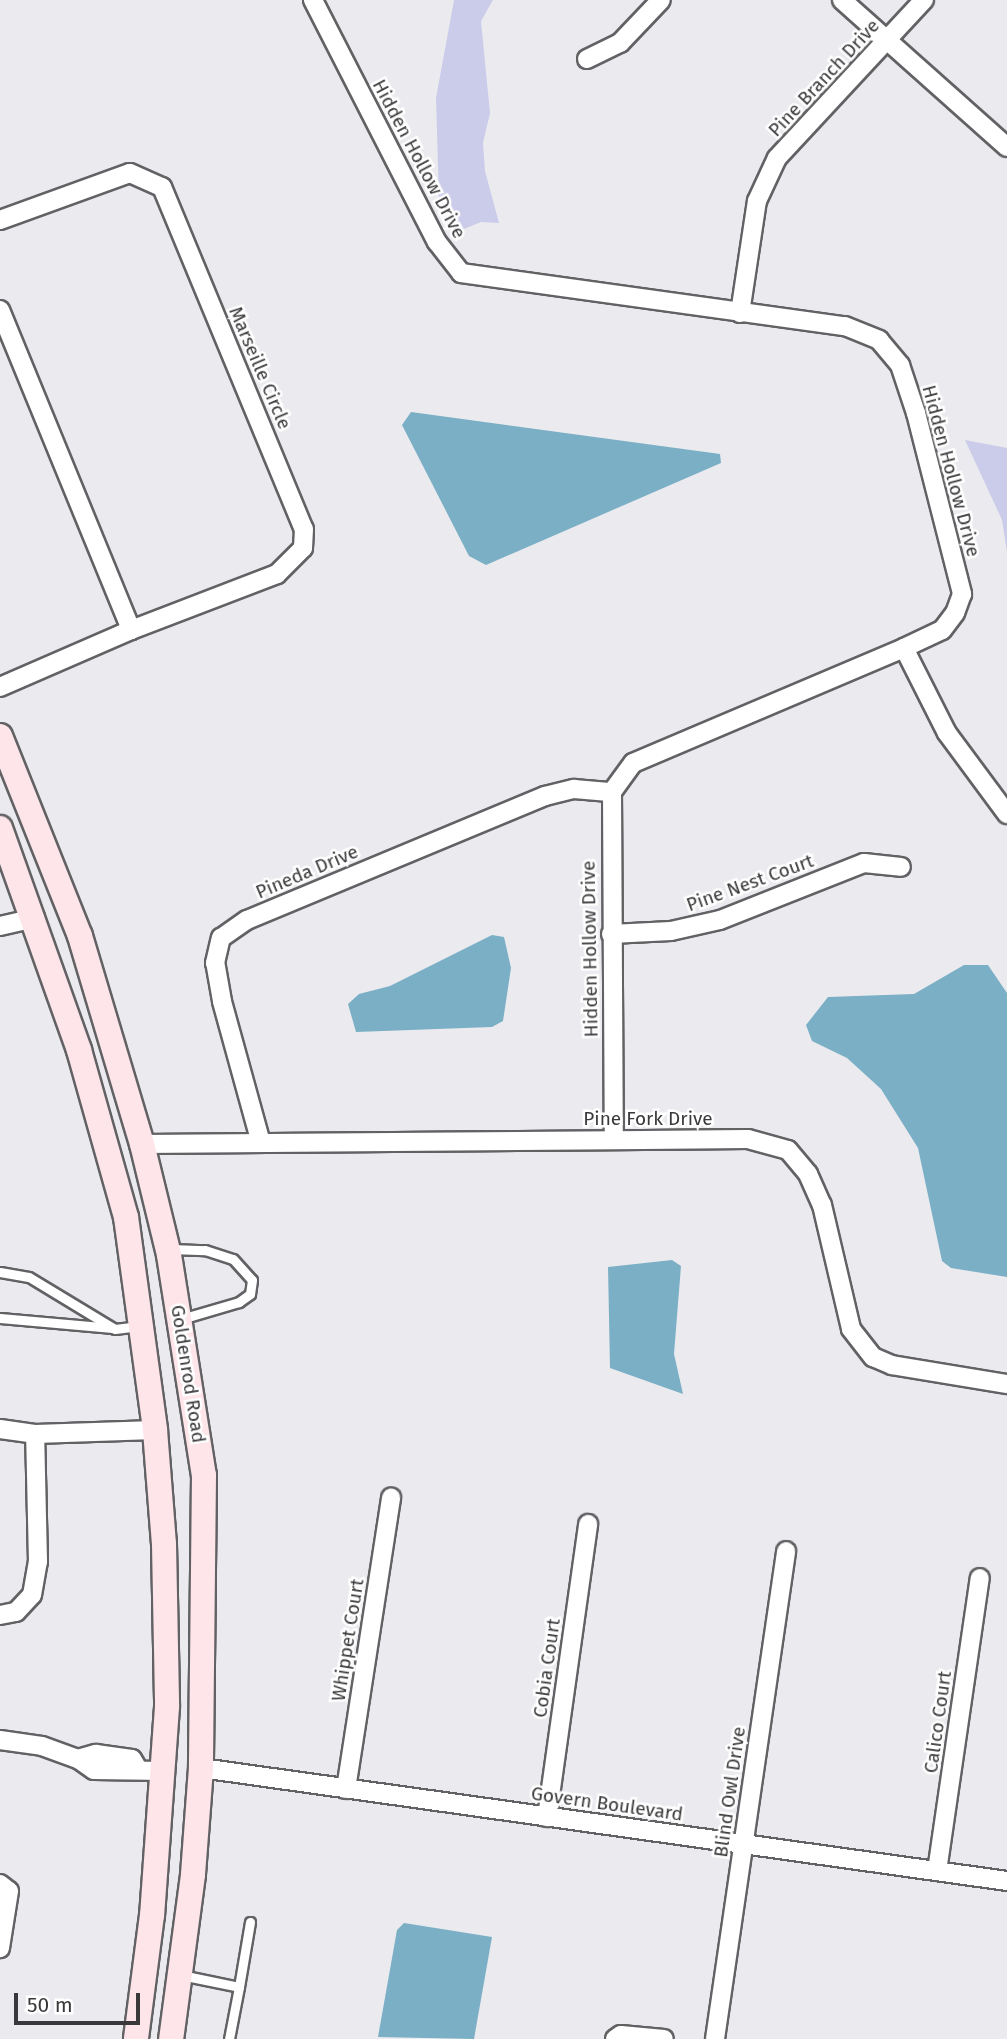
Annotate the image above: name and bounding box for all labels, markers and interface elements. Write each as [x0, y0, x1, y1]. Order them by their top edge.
street label: Pine Branch Drive [764, 14, 884, 142]
street label: Hidden Hollow Drive [367, 76, 471, 242]
street label: Marseille Circle [224, 303, 296, 433]
street label: Hidden Hollow Drive [917, 383, 985, 559]
street label: Pineda Drive [252, 840, 362, 904]
street label: Pine Nest Court [683, 849, 817, 917]
street label: Hidden Hollow Drive [577, 860, 603, 1038]
street label: Pine Fork Drive [583, 1108, 713, 1130]
street label: Goldenrod Road [166, 1303, 210, 1445]
street label: Whippet Court [327, 1577, 369, 1703]
street label: Cobia Court [529, 1617, 565, 1719]
street label: Calico Court [920, 1669, 956, 1775]
street label: Blind Owl Drive [710, 1725, 750, 1859]
street label: Govern Boulevard [530, 1782, 684, 1826]
scale bar [18, 1980, 144, 2024]
text: 50 m [27, 1992, 73, 2018]

